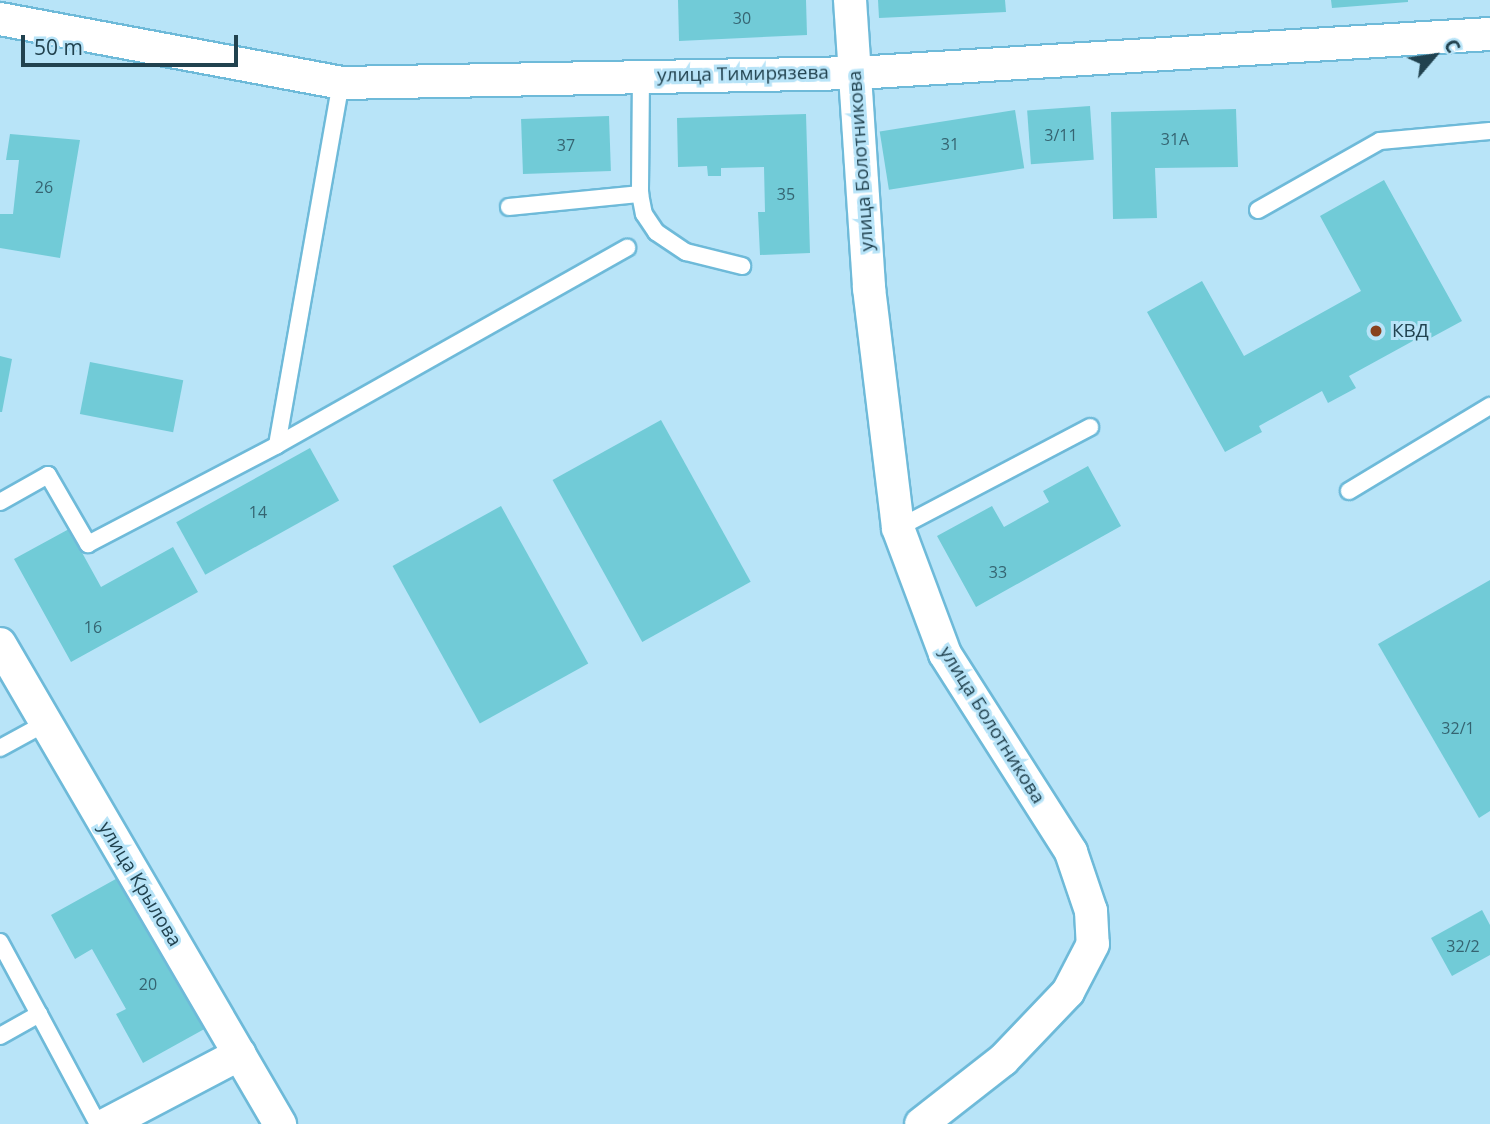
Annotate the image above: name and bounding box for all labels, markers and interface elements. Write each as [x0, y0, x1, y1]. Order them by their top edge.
house number: 30 [733, 8, 751, 28]
scale bar [24, 21, 242, 65]
north arrow [1399, 21, 1469, 91]
text: 50 m [34, 33, 83, 61]
text: С [1438, 34, 1467, 57]
street label: улица Тимирязева [657, 61, 829, 87]
street label: улица Болотникова [843, 70, 879, 252]
house number: 3/11 [1044, 125, 1078, 145]
house number: 31А [1161, 129, 1189, 149]
house number: 31 [941, 134, 959, 154]
house number: 37 [557, 135, 575, 155]
house number: 26 [35, 177, 53, 197]
house number: 35 [777, 184, 795, 204]
place label: КВД [1392, 320, 1429, 342]
marker: КВД [1366, 321, 1386, 341]
house number: 14 [249, 502, 267, 522]
house number: 33 [989, 562, 1007, 582]
house number: 16 [84, 617, 102, 637]
street label: улица Болотникова [934, 642, 1050, 808]
house number: 32/1 [1441, 718, 1475, 738]
street label: улица Крылова [94, 818, 186, 950]
house number: 32/2 [1446, 936, 1480, 956]
house number: 20 [139, 974, 157, 994]

